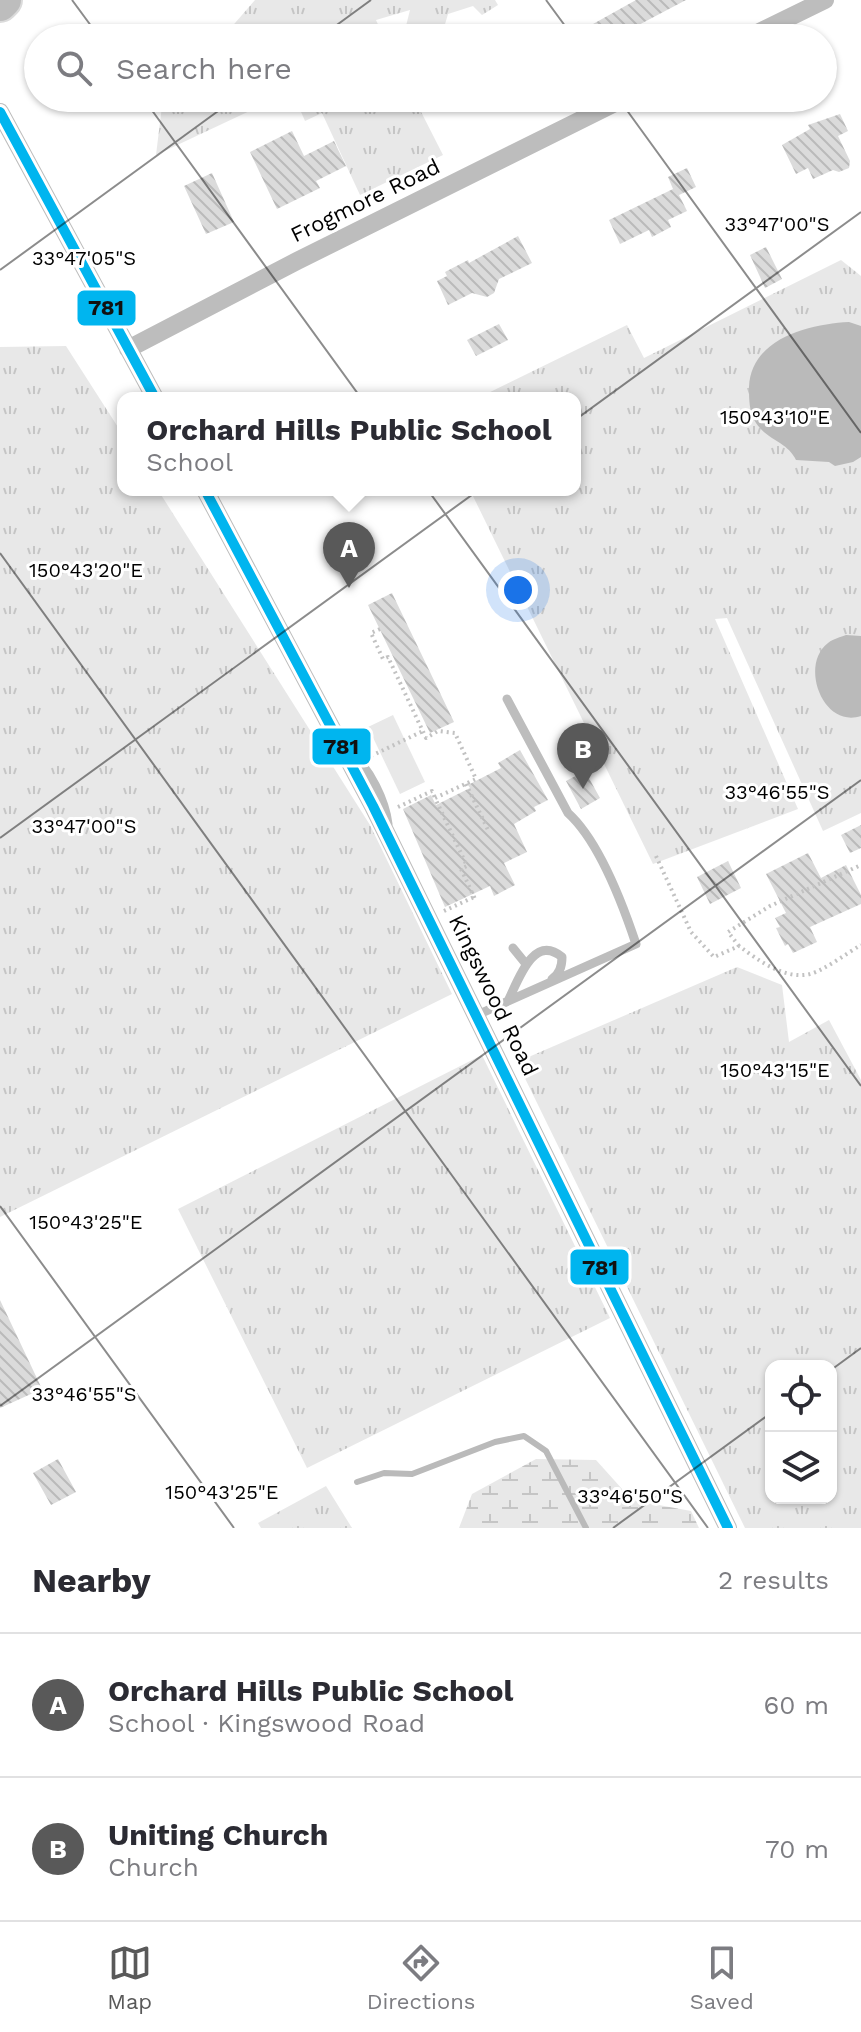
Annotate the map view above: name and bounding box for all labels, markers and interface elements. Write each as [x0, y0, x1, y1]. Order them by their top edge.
search box [24, 24, 837, 112]
icon: search [52, 46, 96, 90]
text: Search here [116, 51, 292, 86]
street label: Frogmore Road [287, 154, 444, 247]
text: 33°47'00"S [725, 212, 829, 236]
text: 33°47'05"S [32, 246, 136, 270]
line badge: 781 [76, 289, 137, 327]
text: 781 [88, 295, 124, 320]
popup [117, 392, 581, 496]
text: 150°43'10"E [720, 405, 830, 429]
text: Orchard Hills Public School [146, 412, 552, 447]
text: School [146, 447, 233, 477]
pin: A [323, 522, 375, 588]
text: 150°43'20"E [29, 558, 143, 582]
your location [498, 570, 538, 610]
pin: B [557, 723, 609, 789]
line badge: 781 [311, 727, 372, 766]
text: 781 [323, 734, 359, 759]
text: 33°46'55"S [724, 780, 830, 804]
text: 33°47'00"S [32, 814, 136, 838]
street label: Kingswood Road [444, 911, 543, 1080]
text: 150°43'15"E [720, 1058, 830, 1082]
text: 150°43'25"E [29, 1210, 143, 1234]
line badge: 781 [569, 1248, 630, 1286]
text: 781 [582, 1255, 618, 1280]
map controls [765, 1360, 837, 1504]
button: locate [765, 1360, 837, 1432]
text: 33°46'55"S [31, 1382, 137, 1406]
button: layers [765, 1432, 837, 1504]
text: 150°43'25"E [165, 1480, 279, 1504]
text: 33°46'50"S [577, 1484, 683, 1508]
text: Nearby [32, 1560, 151, 1600]
text: 2 results [718, 1565, 829, 1595]
text: Orchard Hills Public School [108, 1673, 513, 1708]
text: A [49, 1690, 67, 1720]
text: 60 m [763, 1690, 829, 1720]
text: School · Kingswood Road [108, 1708, 425, 1738]
text: Uniting Church [108, 1817, 328, 1852]
text: B [49, 1834, 67, 1864]
text: 70 m [765, 1834, 829, 1864]
text: Church [108, 1852, 199, 1882]
tab: Map [107, 1941, 152, 2014]
tab: Directions [367, 1941, 475, 2014]
tab: Saved [690, 1941, 754, 2014]

